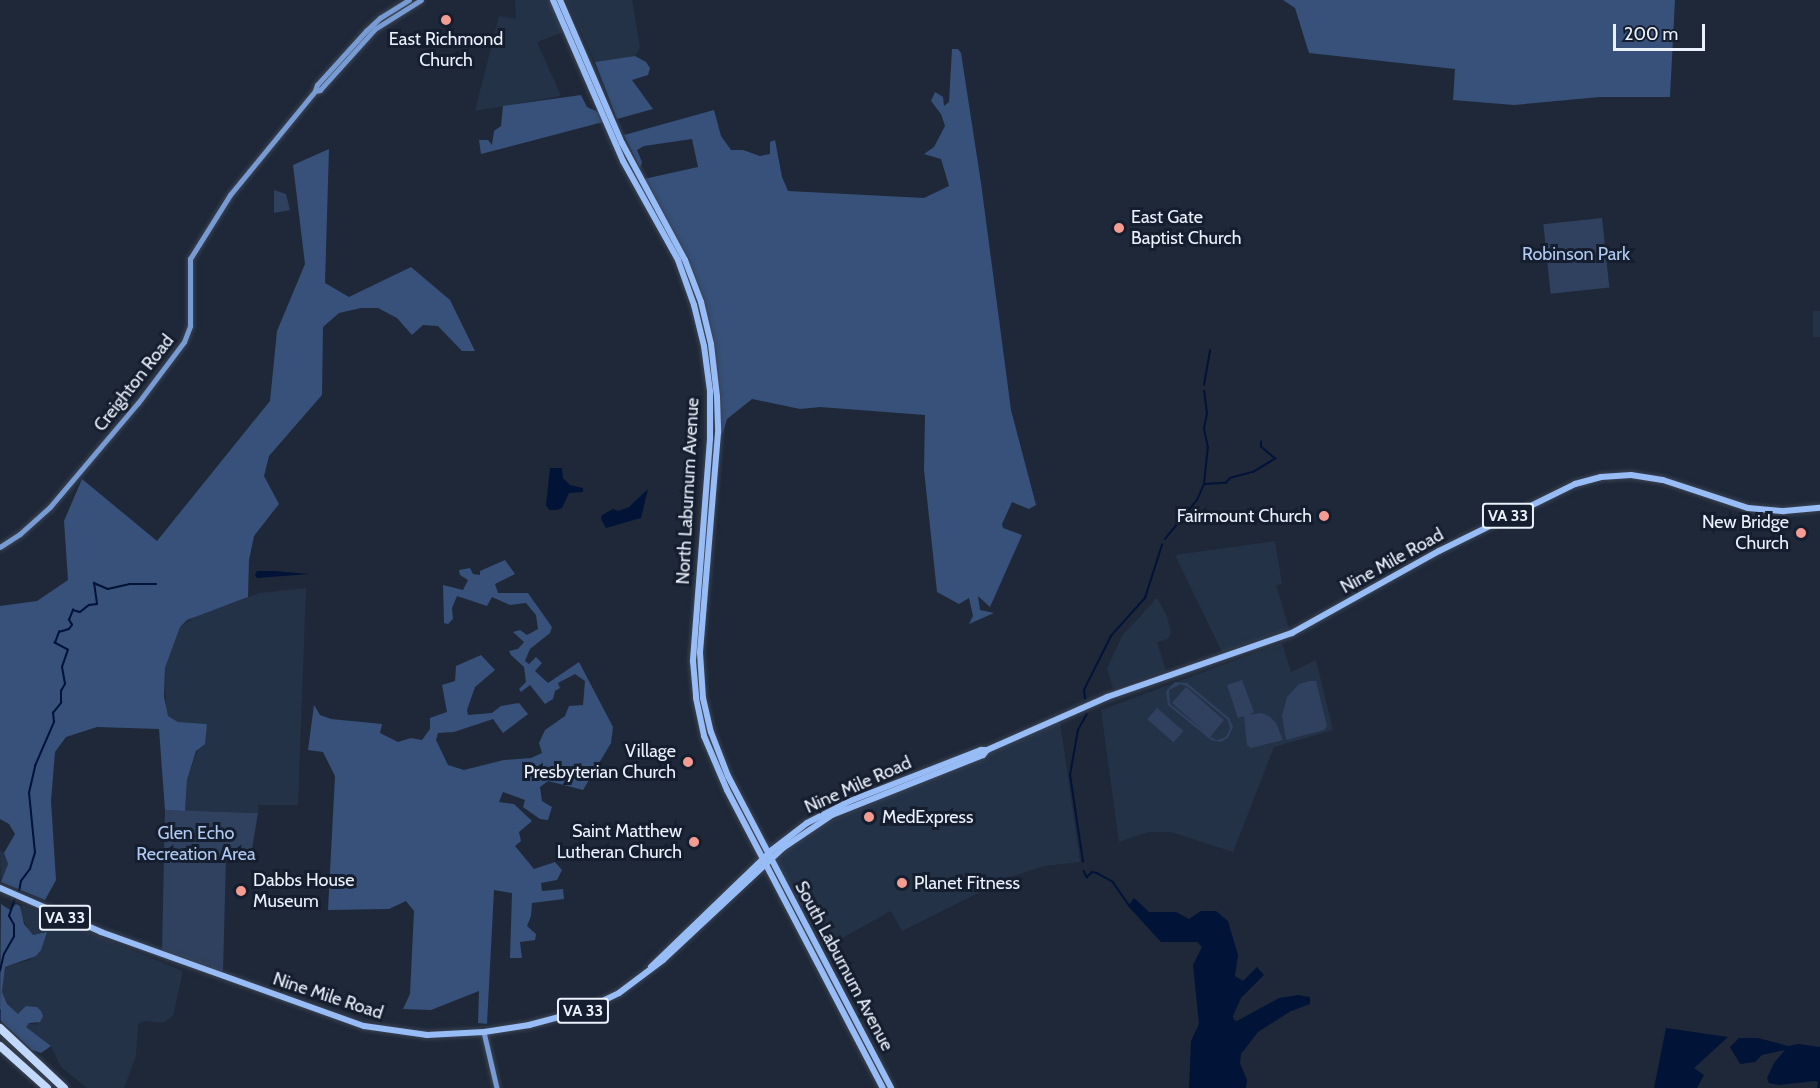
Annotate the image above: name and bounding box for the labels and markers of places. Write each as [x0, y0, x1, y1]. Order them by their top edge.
marker: East Richmond Church [439, 13, 453, 27]
place label: East Richmond Church [389, 29, 503, 72]
place label: East Gate Baptist Church [1131, 207, 1241, 250]
marker: East Gate Baptist Church [1112, 221, 1126, 235]
place label: Fairmount Church [1177, 505, 1312, 527]
marker: Fairmount Church [1317, 509, 1331, 523]
place label: New Bridge Church [1702, 512, 1789, 554]
marker: New Bridge Church [1794, 526, 1808, 540]
place label: Village Presbyterian Church [524, 741, 676, 783]
marker: Village Presbyterian Church [681, 755, 695, 769]
place label: MedExpress [882, 806, 973, 828]
marker: MedExpress [860, 808, 878, 826]
place label: Saint Matthew Lutheran Church [557, 821, 682, 864]
marker: Saint Matthew Lutheran Church [687, 835, 701, 849]
place label: Dabbs House Museum [253, 870, 355, 912]
place label: Planet Fitness [914, 872, 1020, 894]
marker: Planet Fitness [895, 876, 909, 890]
marker: Dabbs House Museum [234, 884, 248, 898]

